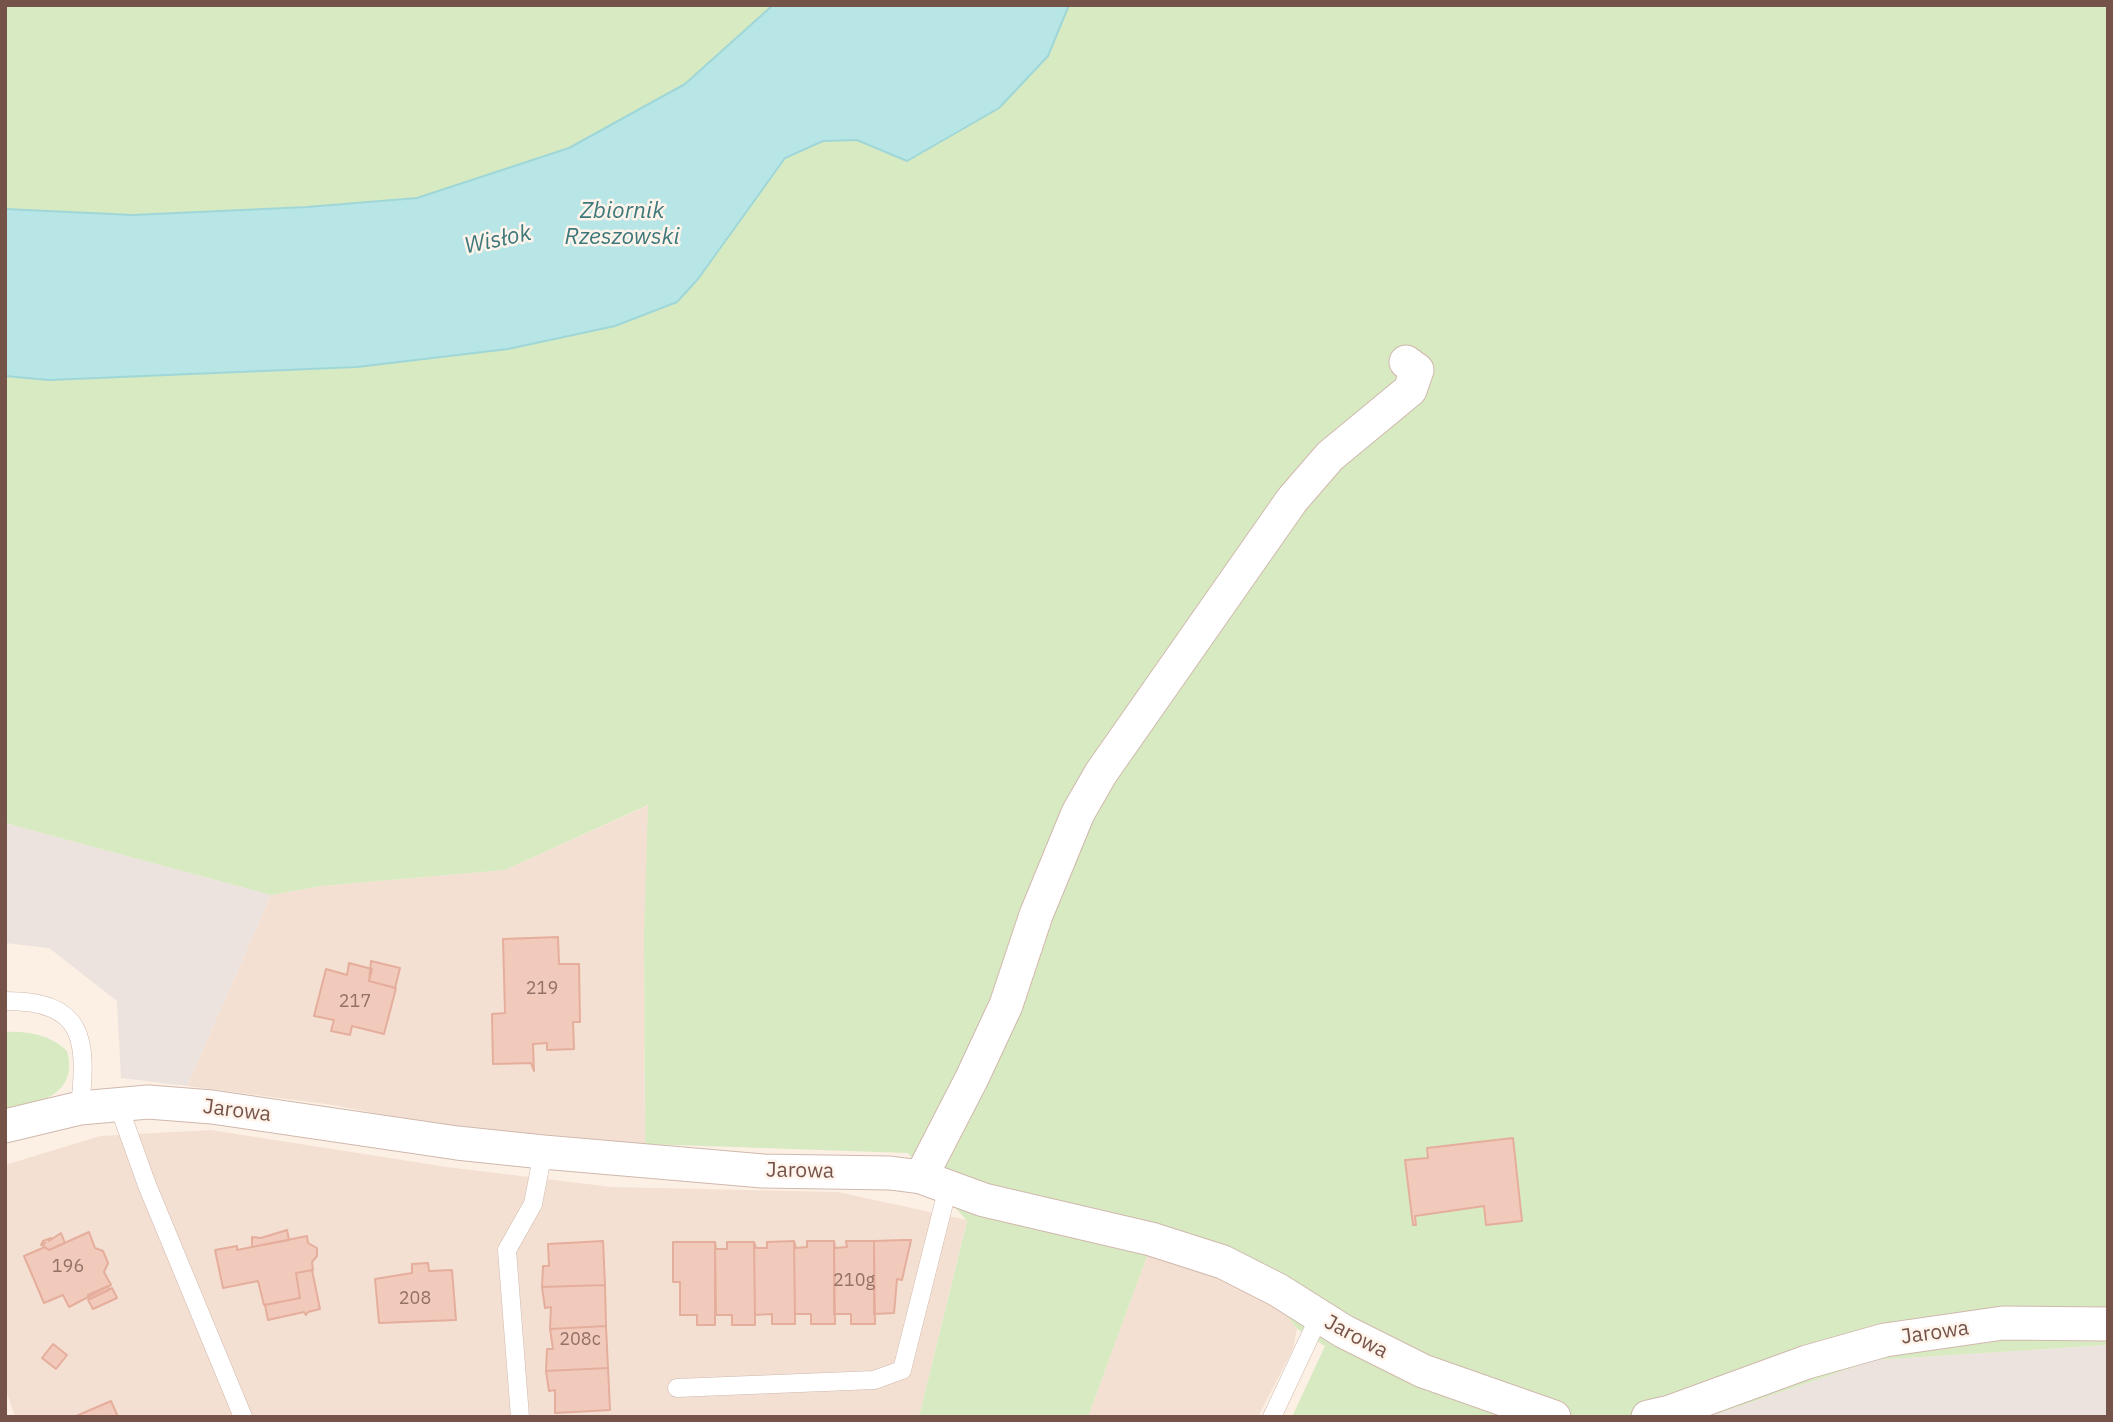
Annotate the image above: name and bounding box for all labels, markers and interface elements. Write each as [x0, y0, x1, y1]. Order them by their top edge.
water label: Zbiornik Rzeszowski [565, 197, 679, 251]
water label: Wisłok [462, 219, 534, 261]
house number: 219 [526, 978, 558, 1000]
house number: 217 [339, 991, 371, 1013]
street label: Jarowa [202, 1094, 272, 1128]
street label: Jarowa [766, 1158, 834, 1184]
house number: 196 [52, 1256, 84, 1278]
house number: 210g [833, 1270, 875, 1292]
house number: 208 [399, 1288, 431, 1310]
street label: Jarowa [1320, 1310, 1392, 1364]
street label: Jarowa [1899, 1316, 1971, 1350]
house number: 208c [559, 1329, 601, 1351]

